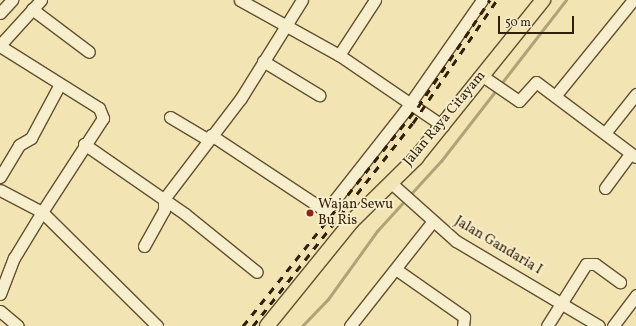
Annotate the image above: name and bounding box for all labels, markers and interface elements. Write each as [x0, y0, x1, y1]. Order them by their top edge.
scale bar [500, 8, 576, 34]
text: 50 m [505, 15, 531, 31]
street label: Jalan Raya Citayam [400, 68, 490, 170]
place label: Wajan Sewu Bu Ris [318, 197, 393, 230]
marker: Wajan Sewu Bu Ris [305, 208, 315, 218]
street label: Jalan Gandaria I [451, 213, 545, 279]

